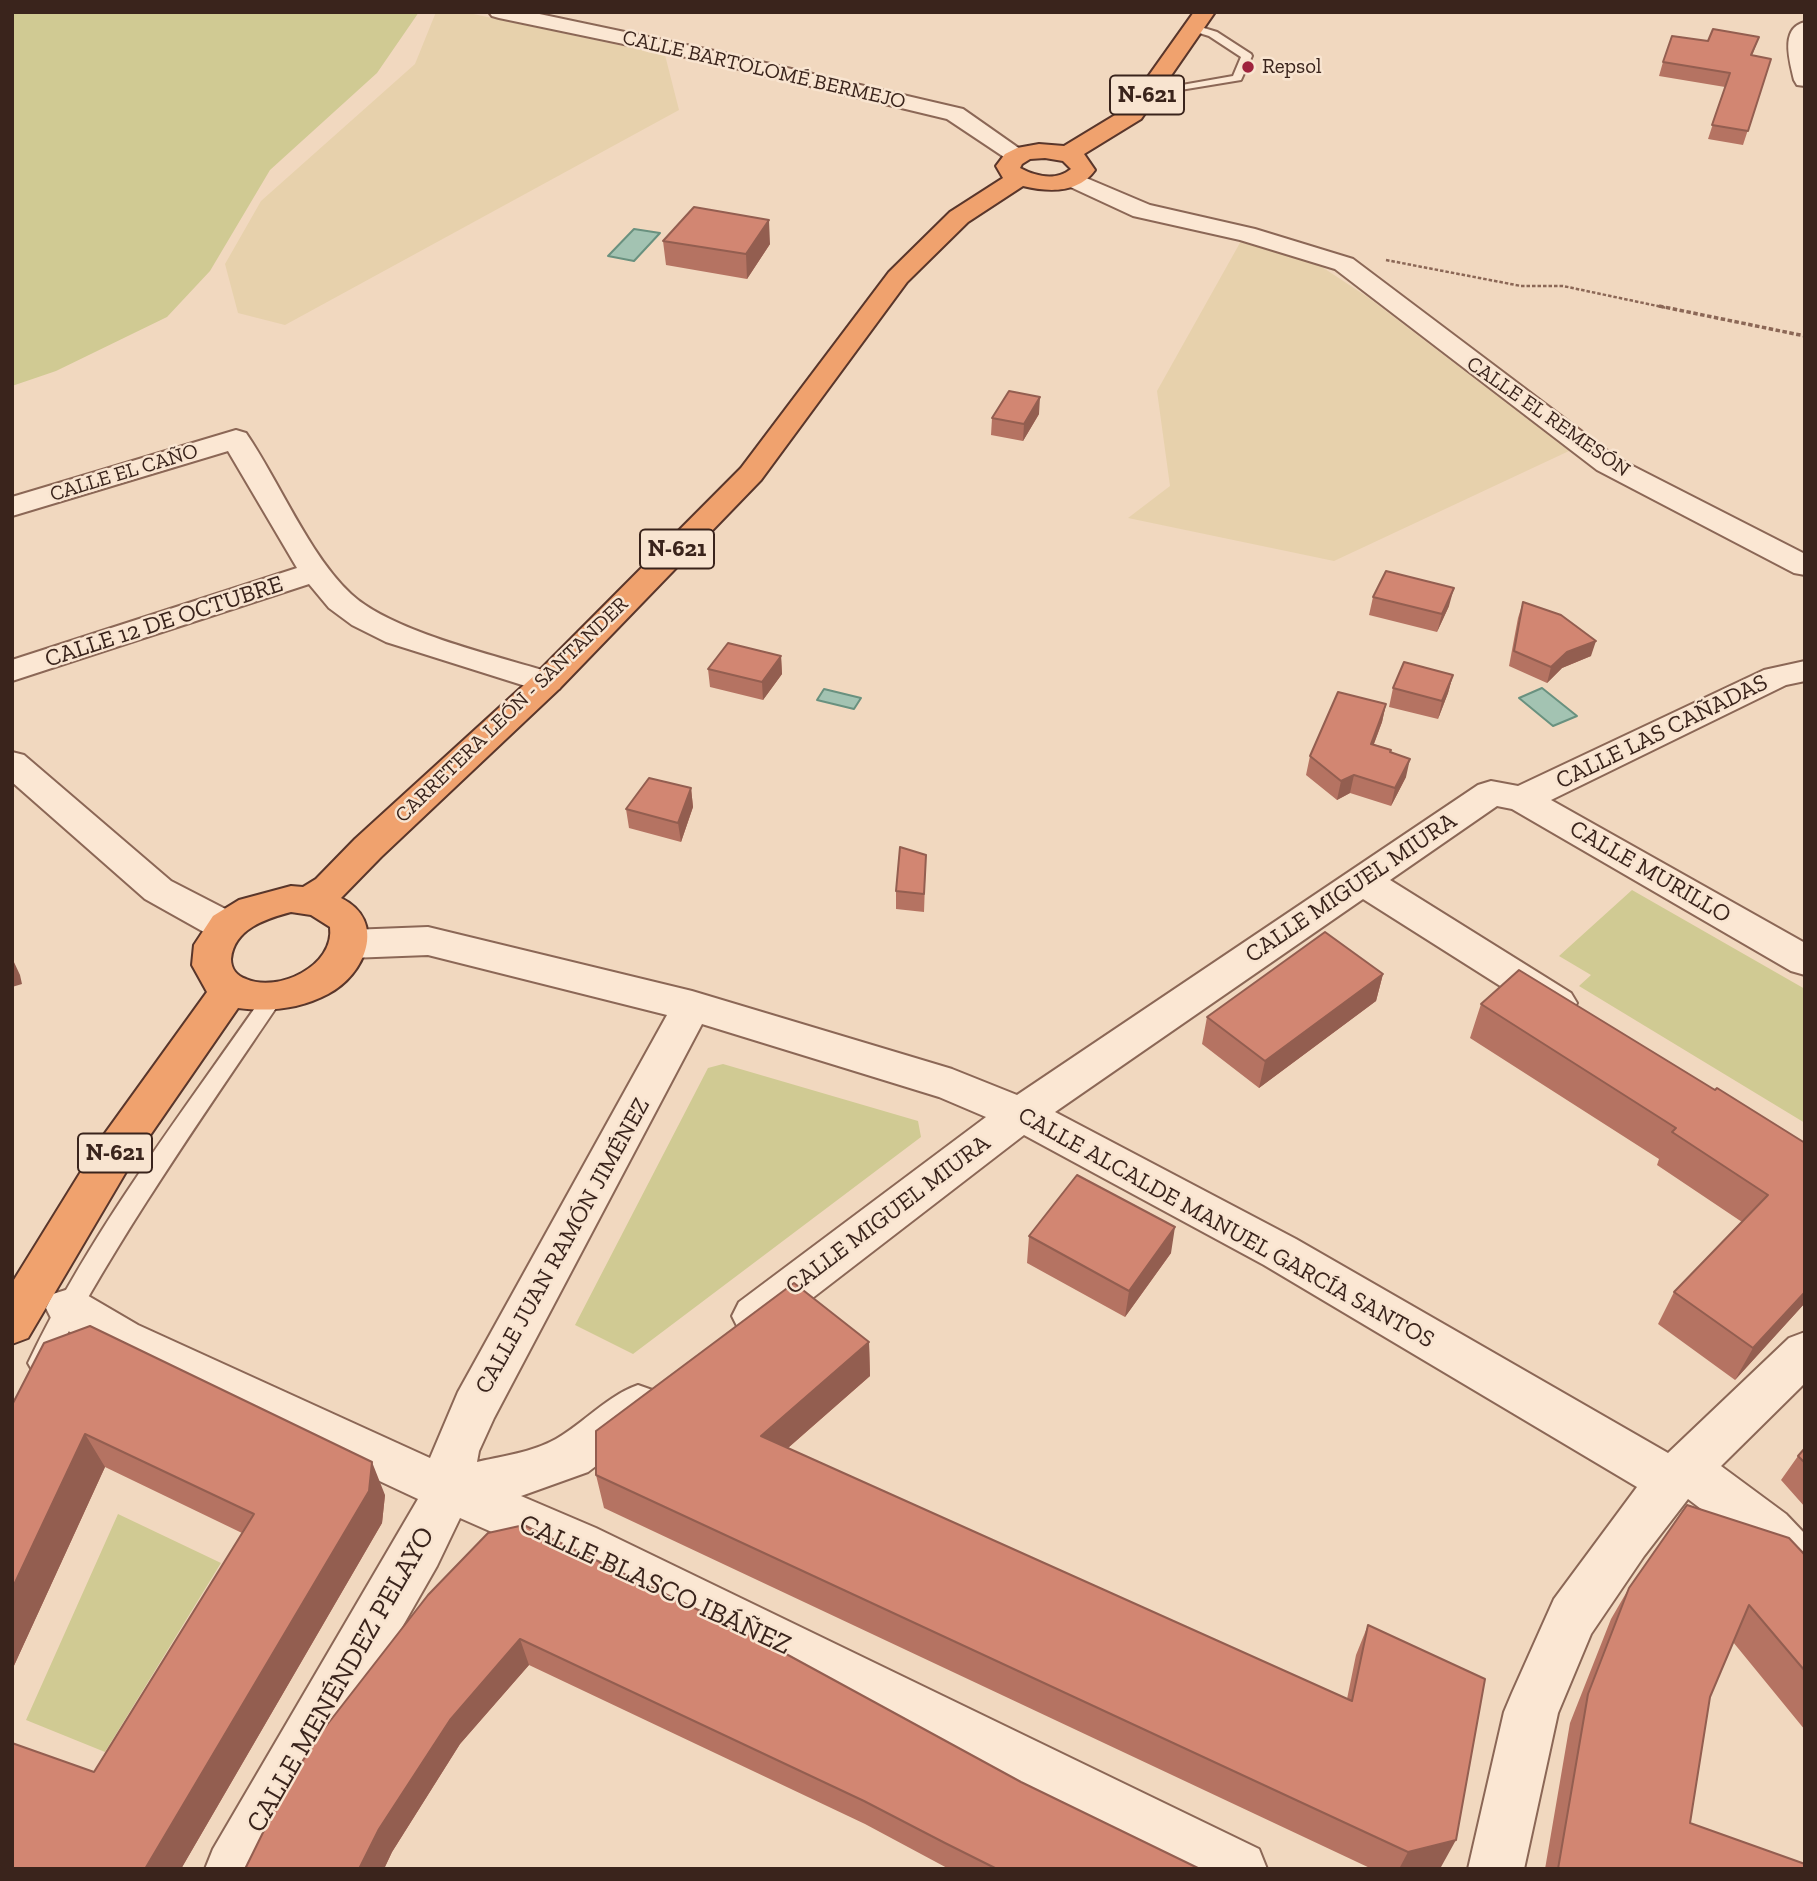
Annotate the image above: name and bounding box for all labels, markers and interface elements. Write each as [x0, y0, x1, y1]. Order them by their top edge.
street label: CALLE BARTOLOMÉ BERMEJO [620, 25, 908, 115]
place label: Repsol [1262, 54, 1322, 80]
marker: Repsol [1240, 59, 1256, 75]
road number: N-621 [1110, 76, 1184, 114]
street label: CALLE EL REMESÓN [1461, 351, 1635, 483]
street label: CALLE EL CAÑO [47, 439, 201, 507]
road number: N-621 [640, 530, 714, 568]
street label: CALLE 12 DE OCTUBRE [41, 570, 287, 674]
street label: CARRETERA LEÓN - SANTANDER [390, 592, 634, 828]
street label: CALLE LAS CAÑADAS [1551, 668, 1773, 796]
street label: CALLE MIGUEL MIURA [1240, 807, 1462, 969]
street label: CALLE MURILLO [1564, 814, 1736, 930]
street label: CALLE JUAN RAMÓN JIMÉNEZ [469, 1093, 657, 1399]
street label: CALLE ALCALDE MANUEL GARCÍA SANTOS [1013, 1101, 1439, 1355]
street label: CALLE MIGUEL MIURA [780, 1129, 996, 1301]
road number: N-621 [78, 1134, 152, 1172]
street label: CALLE BLASCO IBÁÑEZ [514, 1507, 796, 1663]
street label: CALLE MENÉNDEZ PELAYO [240, 1521, 442, 1839]

